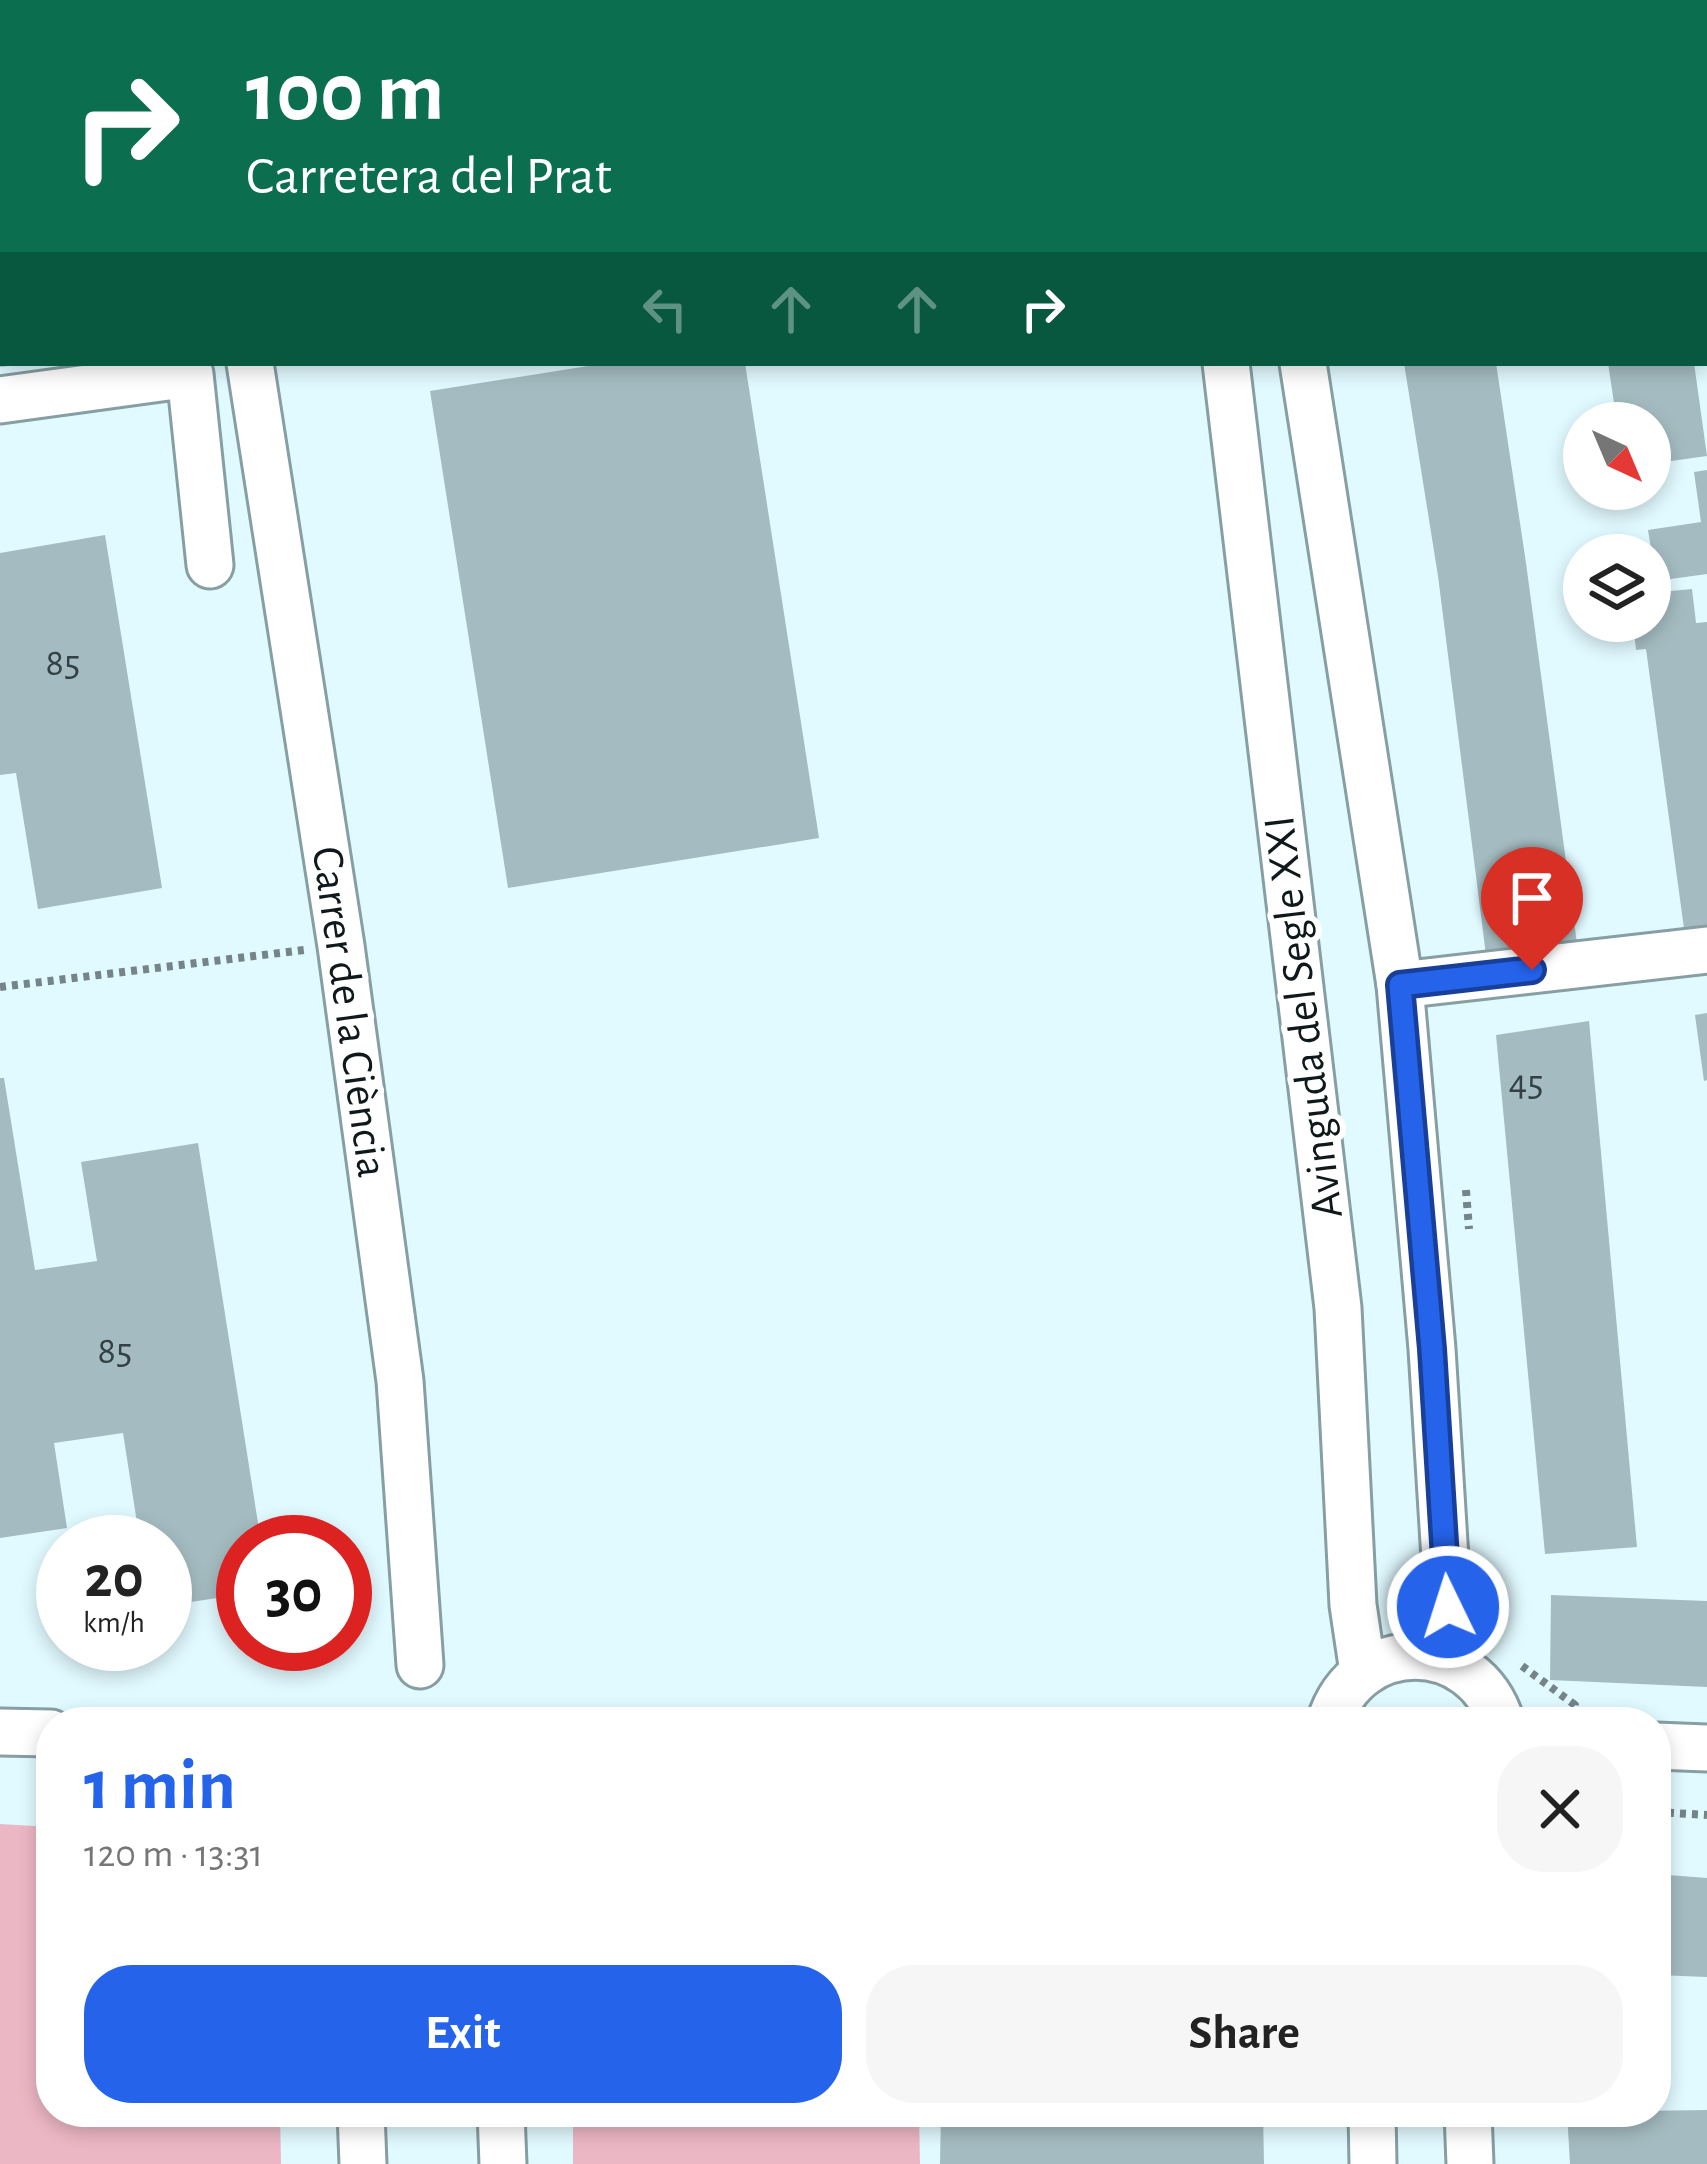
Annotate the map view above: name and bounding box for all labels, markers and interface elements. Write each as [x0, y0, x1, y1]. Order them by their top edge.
icon: right [48, 48, 204, 204]
text: 100 m [246, 52, 444, 136]
text: Carretera del Prat [246, 150, 612, 204]
icon: left [632, 276, 698, 342]
icon: ahead [758, 276, 824, 342]
icon: ahead [884, 276, 950, 342]
icon: right [1010, 276, 1076, 342]
north arrow [1563, 402, 1671, 510]
map controls [1563, 402, 1671, 642]
button: layers [1563, 534, 1671, 642]
house number: 85 [46, 644, 80, 683]
street label: Avinguda del Segle XXI [1257, 813, 1351, 1221]
street label: Carrer de la Ciència [304, 844, 394, 1180]
pin [1481, 847, 1583, 970]
icon: arrive [1499, 865, 1565, 931]
house number: 45 [1508, 1064, 1544, 1103]
house number: 85 [98, 1332, 132, 1371]
speed limit sign: 30 [216, 1515, 372, 1671]
position arrow [1385, 1544, 1511, 1670]
text: 20 [84, 1548, 144, 1608]
text: km/h [83, 1608, 145, 1638]
button: close [1497, 1746, 1623, 1872]
text: 1 min [84, 1750, 236, 1822]
text: 120 m · 13:31 [84, 1835, 263, 1874]
button: Exit [84, 1965, 842, 2103]
button: Share [866, 1965, 1623, 2103]

